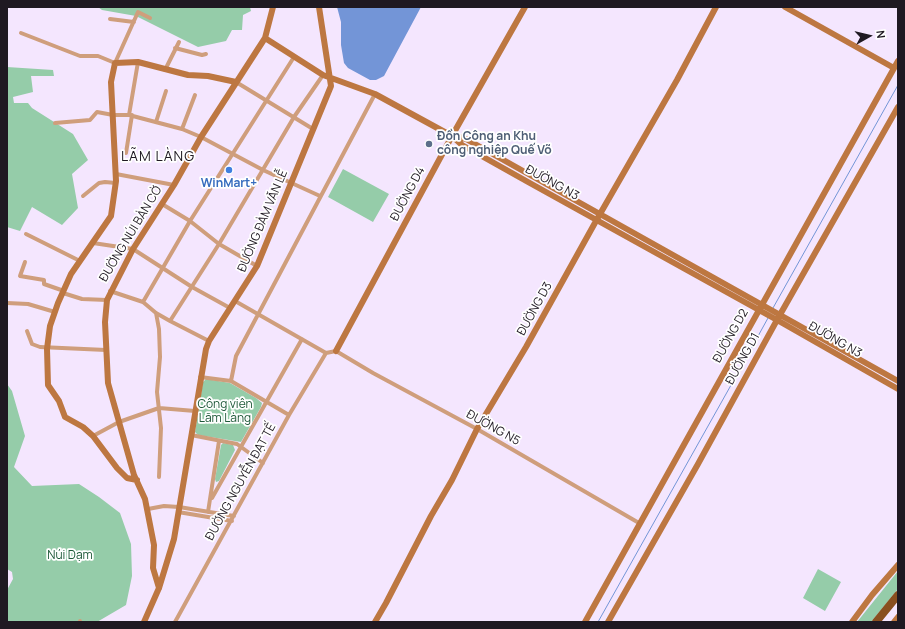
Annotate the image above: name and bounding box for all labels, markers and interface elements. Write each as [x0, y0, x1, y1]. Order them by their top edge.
north arrow [849, 16, 889, 56]
text: N [873, 29, 889, 39]
place label: Đồn Công an Khu công nghiệp Quế Võ [437, 130, 552, 158]
marker: Đồn Công an Khu công nghiệp Quế Võ [424, 139, 434, 149]
district label: LÃM LÀNG [121, 149, 195, 165]
street label: ĐƯỜNG N3 [523, 162, 581, 204]
marker: WinMart+ [224, 165, 234, 175]
street label: ĐƯỜNG D4 [388, 165, 428, 223]
street label: ĐƯỜNG ĐÀM VĂN LỄ [235, 168, 291, 274]
place label: WinMart+ [201, 177, 257, 191]
street label: ĐƯỜNG NÚI BÀN CỜ [97, 184, 165, 284]
street label: ĐƯỜNG D3 [514, 280, 556, 338]
street label: ĐƯỜNG D2 [710, 307, 752, 365]
street label: ĐƯỜNG N3 [806, 319, 864, 361]
street label: ĐƯỜNG D1 [723, 331, 763, 387]
park label: Công viên Lãm Làng [197, 398, 253, 426]
street label: ĐƯỜNG N5 [464, 407, 522, 449]
street label: ĐƯỜNG NGUYỄN ĐẠT TẾ [203, 421, 279, 543]
park label: Núi Dạm [47, 549, 93, 563]

